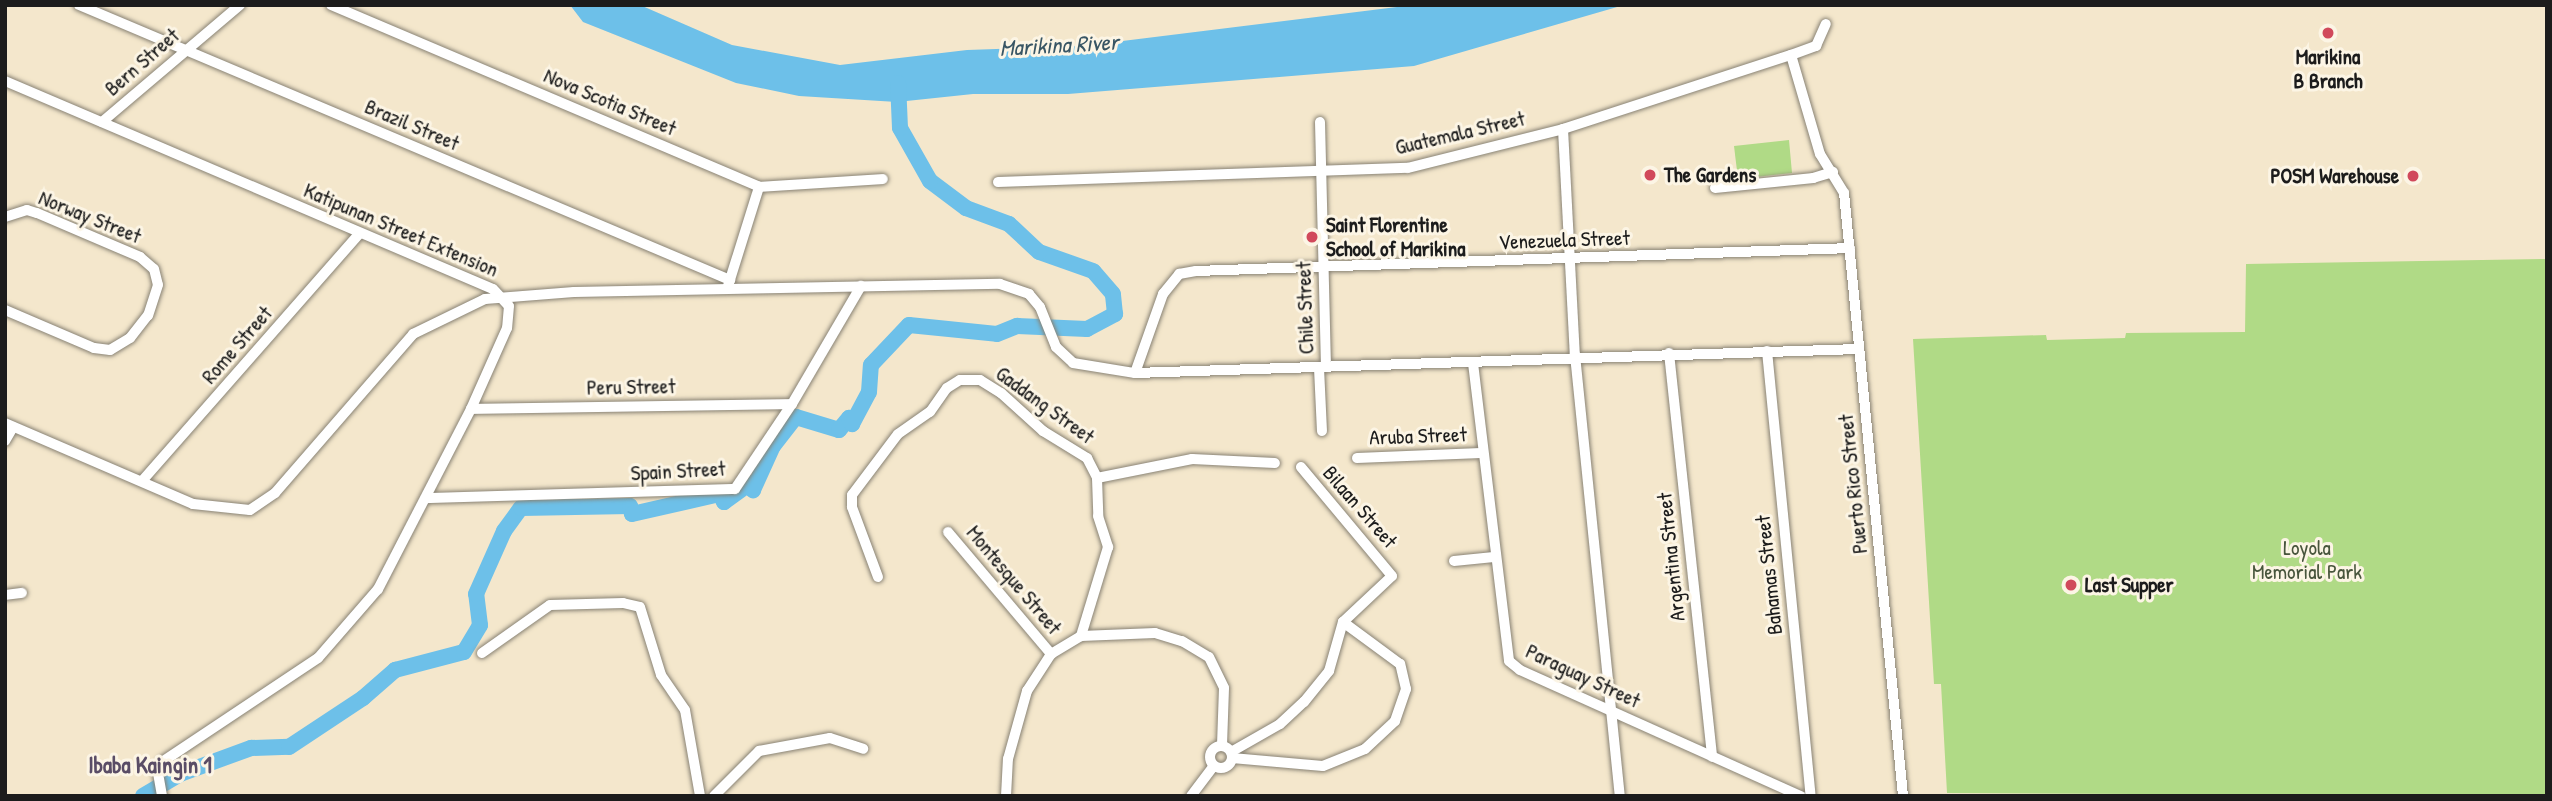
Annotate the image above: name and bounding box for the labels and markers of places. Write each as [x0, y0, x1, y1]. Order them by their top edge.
marker: Marikina B Branch [2320, 25, 2336, 41]
place label: Marikina B Branch [2294, 44, 2362, 94]
place label: The Gardens [1664, 162, 1756, 188]
place label: POSM Warehouse [2271, 163, 2399, 189]
marker: The Gardens [1642, 167, 1658, 183]
marker: POSM Warehouse [2405, 168, 2421, 184]
place label: Saint Florentine School of Marikina [1326, 212, 1465, 262]
marker: Saint Florentine School of Marikina [1304, 229, 1320, 245]
place label: Last Supper [2085, 572, 2174, 598]
marker: Last Supper [2063, 577, 2079, 593]

